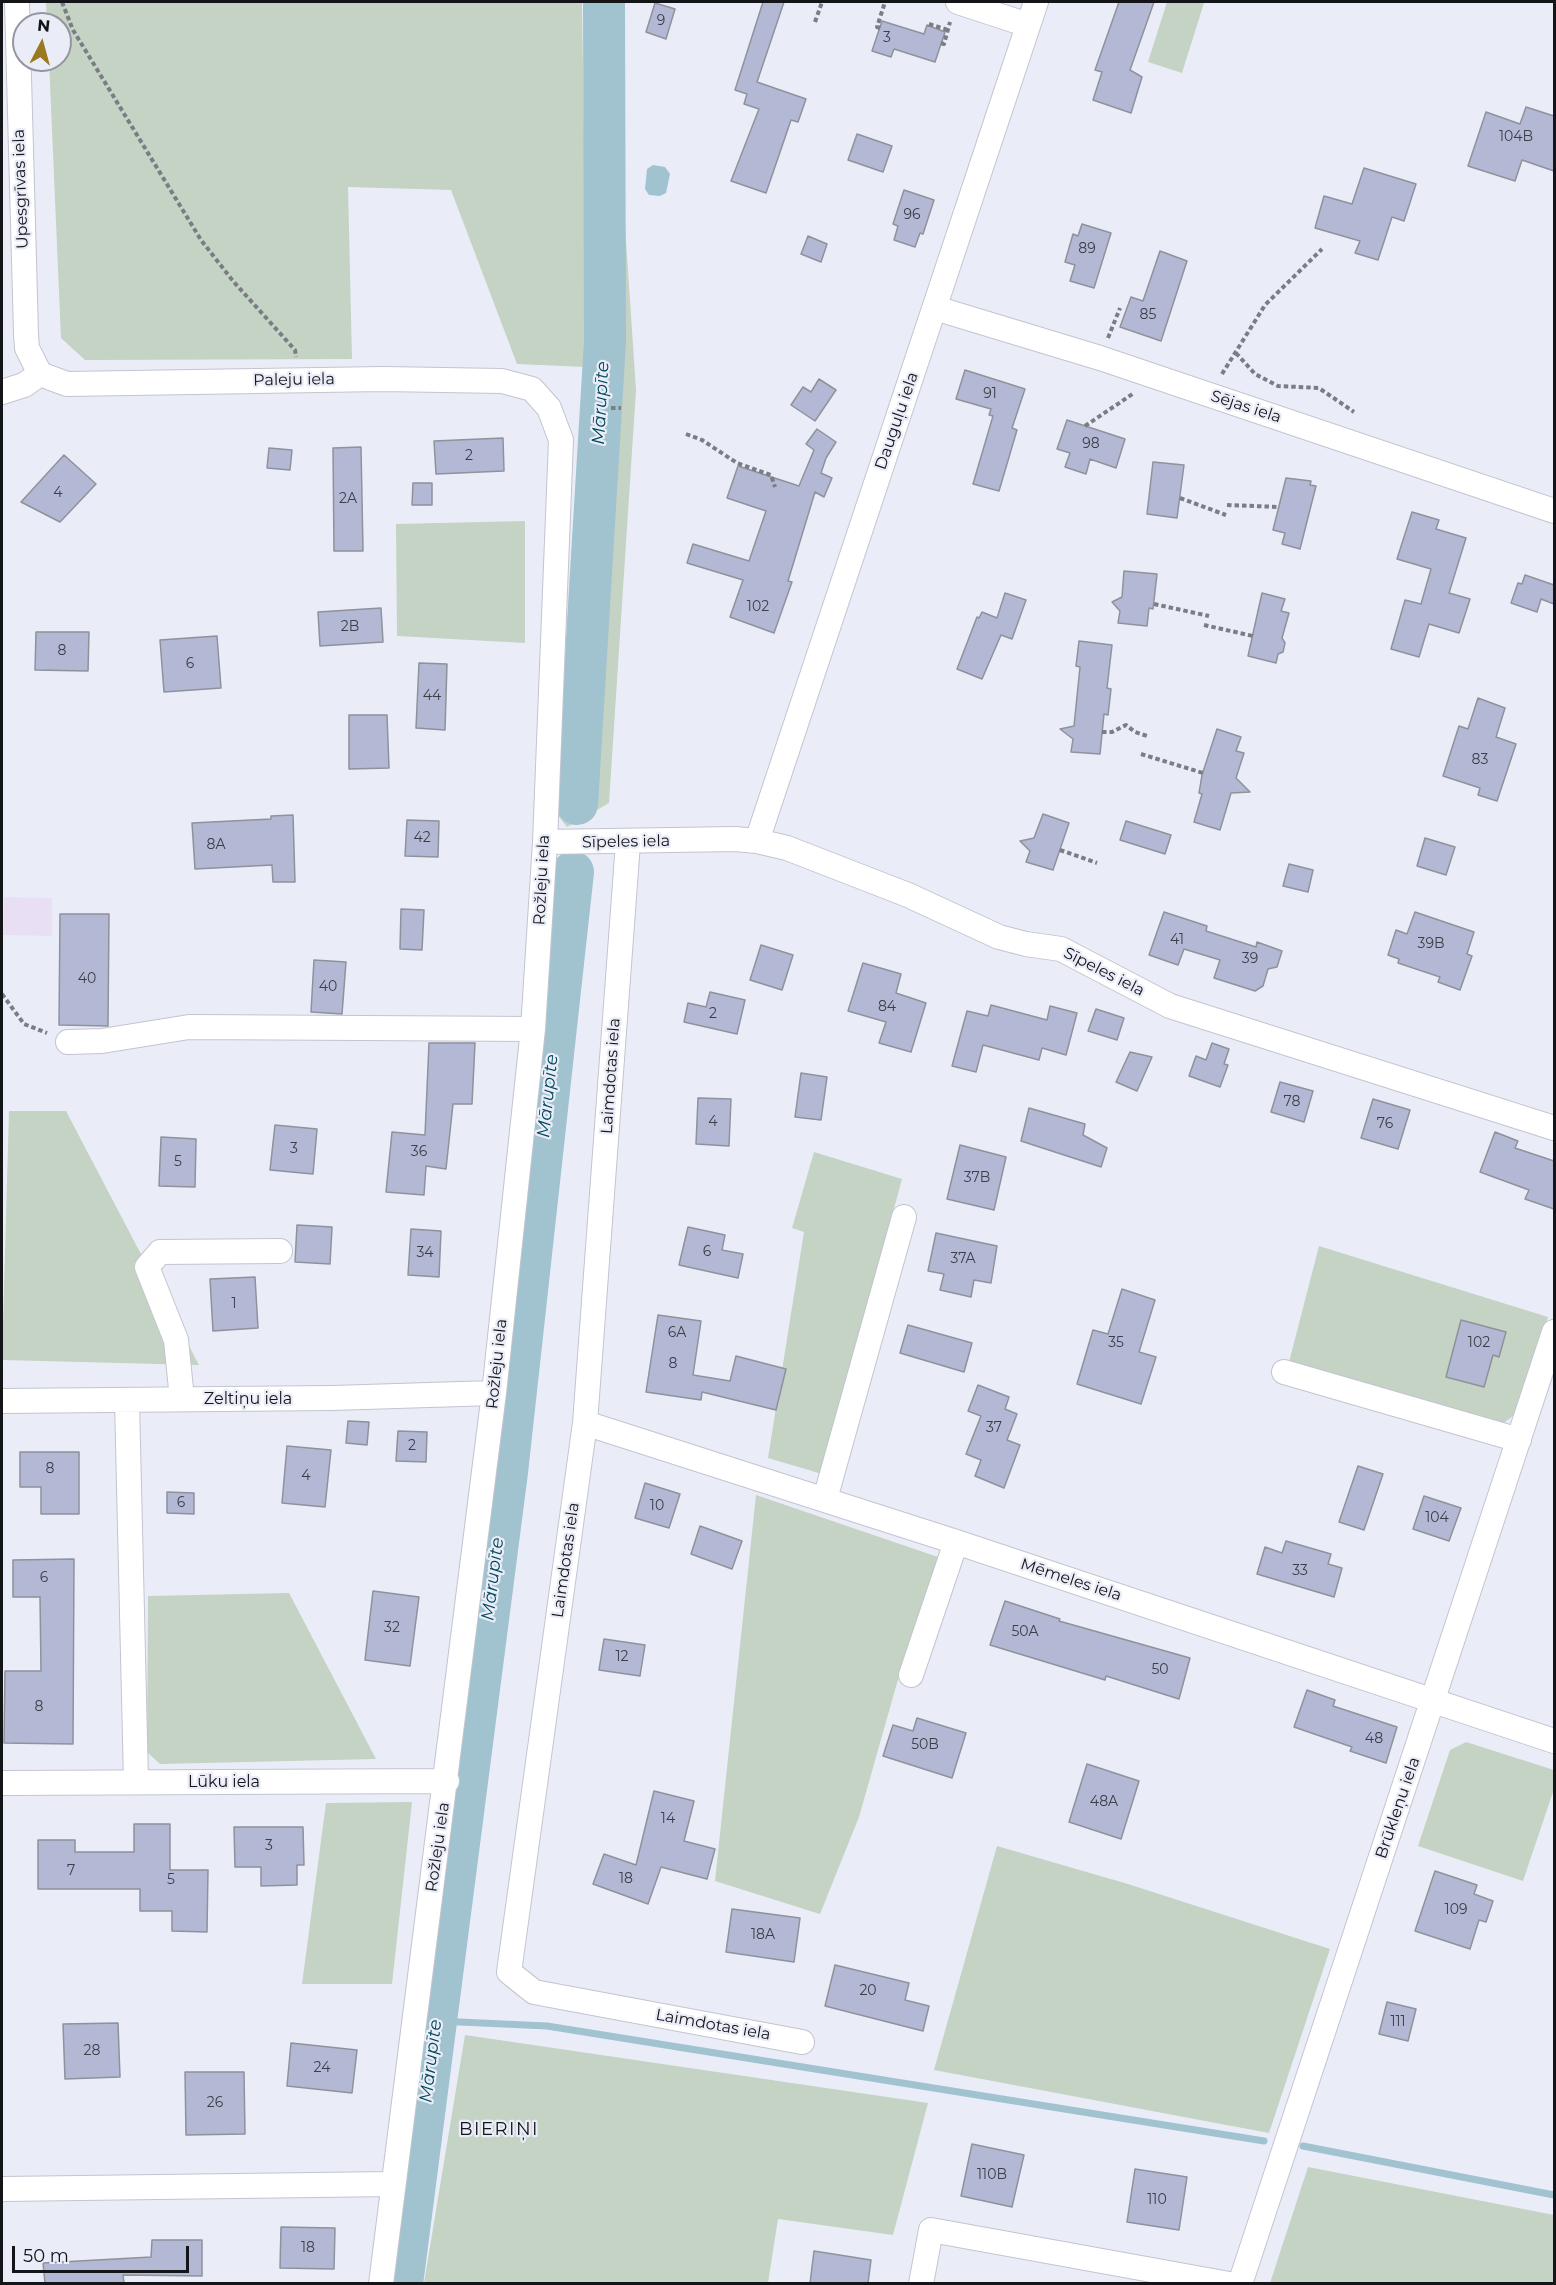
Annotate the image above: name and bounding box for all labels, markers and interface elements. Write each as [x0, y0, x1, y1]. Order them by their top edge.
north arrow [12, 12, 72, 72]
house number: 9 [657, 13, 665, 29]
text: N [36, 15, 51, 36]
house number: 3 [883, 30, 891, 46]
street label: Upesgrīvas iela [9, 129, 33, 249]
house number: 104B [1499, 129, 1533, 145]
house number: 96 [903, 207, 921, 223]
house number: 89 [1078, 241, 1096, 257]
house number: 85 [1140, 307, 1156, 323]
water label: Mārupīte [588, 361, 614, 445]
street label: Paleju iela [253, 370, 335, 390]
street label: Dauguļu iela [871, 370, 923, 472]
house number: 91 [983, 386, 997, 402]
street label: Sējas iela [1208, 387, 1284, 427]
house number: 98 [1082, 436, 1100, 452]
house number: 2 [465, 448, 473, 464]
house number: 4 [53, 485, 63, 501]
house number: 2A [339, 491, 357, 507]
house number: 102 [747, 599, 769, 615]
house number: 2B [341, 619, 359, 635]
house number: 8 [58, 643, 66, 659]
house number: 6 [186, 656, 194, 672]
house number: 44 [423, 688, 441, 704]
house number: 83 [1472, 752, 1488, 768]
house number: 42 [413, 830, 431, 846]
street label: Sīpeles iela [582, 832, 670, 852]
street label: Rožleju iela [530, 834, 554, 926]
house number: 8A [207, 837, 225, 853]
house number: 41 [1170, 932, 1184, 948]
house number: 39B [1418, 936, 1444, 952]
street label: Sīpeles iela [1060, 943, 1148, 1001]
house number: 39 [1242, 951, 1258, 967]
house number: 40 [78, 971, 96, 987]
house number: 40 [319, 979, 337, 995]
house number: 84 [878, 999, 896, 1015]
house number: 2 [709, 1006, 717, 1022]
street label: Laimdotas iela [597, 1017, 625, 1135]
water label: Mārupīte [533, 1053, 563, 1139]
house number: 78 [1284, 1094, 1300, 1110]
house number: 4 [708, 1114, 718, 1130]
house number: 76 [1377, 1116, 1393, 1132]
house number: 3 [290, 1141, 298, 1157]
house number: 36 [411, 1144, 427, 1160]
house number: 5 [174, 1154, 182, 1170]
house number: 37B [964, 1170, 990, 1186]
house number: 6 [703, 1244, 711, 1260]
house number: 34 [416, 1245, 434, 1261]
house number: 37A [950, 1251, 976, 1267]
house number: 1 [231, 1296, 237, 1312]
street label: Rožleju iela [483, 1318, 511, 1410]
house number: 6A [668, 1325, 686, 1341]
house number: 35 [1108, 1335, 1124, 1351]
house number: 102 [1468, 1335, 1490, 1351]
house number: 8 [669, 1356, 677, 1372]
street label: Zeltiņu iela [204, 1389, 292, 1409]
house number: 37 [986, 1420, 1002, 1436]
house number: 2 [408, 1438, 416, 1454]
house number: 8 [46, 1461, 54, 1477]
house number: 4 [301, 1468, 311, 1484]
house number: 6 [177, 1495, 185, 1511]
house number: 10 [650, 1498, 664, 1514]
street label: Laimdotas iela [548, 1501, 584, 1619]
house number: 104 [1425, 1510, 1449, 1526]
water label: Mārupīte [477, 1536, 509, 1622]
street label: Mēmeles iela [1018, 1555, 1124, 1605]
house number: 33 [1292, 1563, 1308, 1579]
house number: 6 [40, 1570, 48, 1586]
house number: 32 [384, 1620, 400, 1636]
house number: 50A [1011, 1624, 1039, 1640]
house number: 12 [615, 1649, 629, 1665]
house number: 50 [1151, 1662, 1169, 1678]
house number: 8 [35, 1699, 43, 1715]
house number: 48 [1365, 1731, 1383, 1747]
house number: 50B [911, 1737, 939, 1753]
street label: Brūkleņu iela [1372, 1755, 1424, 1861]
street label: Lūku iela [188, 1772, 260, 1792]
house number: 48A [1090, 1794, 1118, 1810]
street label: Rožleju iela [422, 1801, 454, 1893]
house number: 14 [661, 1811, 675, 1827]
house number: 3 [265, 1838, 273, 1854]
house number: 7 [67, 1863, 75, 1879]
house number: 18 [619, 1871, 633, 1887]
house number: 5 [167, 1872, 175, 1888]
house number: 109 [1445, 1902, 1467, 1918]
house number: 18A [751, 1927, 775, 1943]
house number: 20 [859, 1983, 877, 1999]
street label: Laimdotas iela [654, 2005, 772, 2045]
house number: 111 [1390, 2014, 1406, 2030]
water label: Mārupīte [415, 2018, 447, 2104]
house number: 28 [84, 2043, 100, 2059]
house number: 24 [314, 2060, 330, 2076]
house number: 26 [207, 2095, 223, 2111]
district label: BIERIŅI [459, 2119, 539, 2141]
house number: 110B [977, 2167, 1007, 2183]
house number: 110 [1147, 2192, 1167, 2208]
scale bar [15, 2234, 192, 2272]
house number: 18 [301, 2240, 315, 2256]
text: 50 m [23, 2245, 69, 2267]

